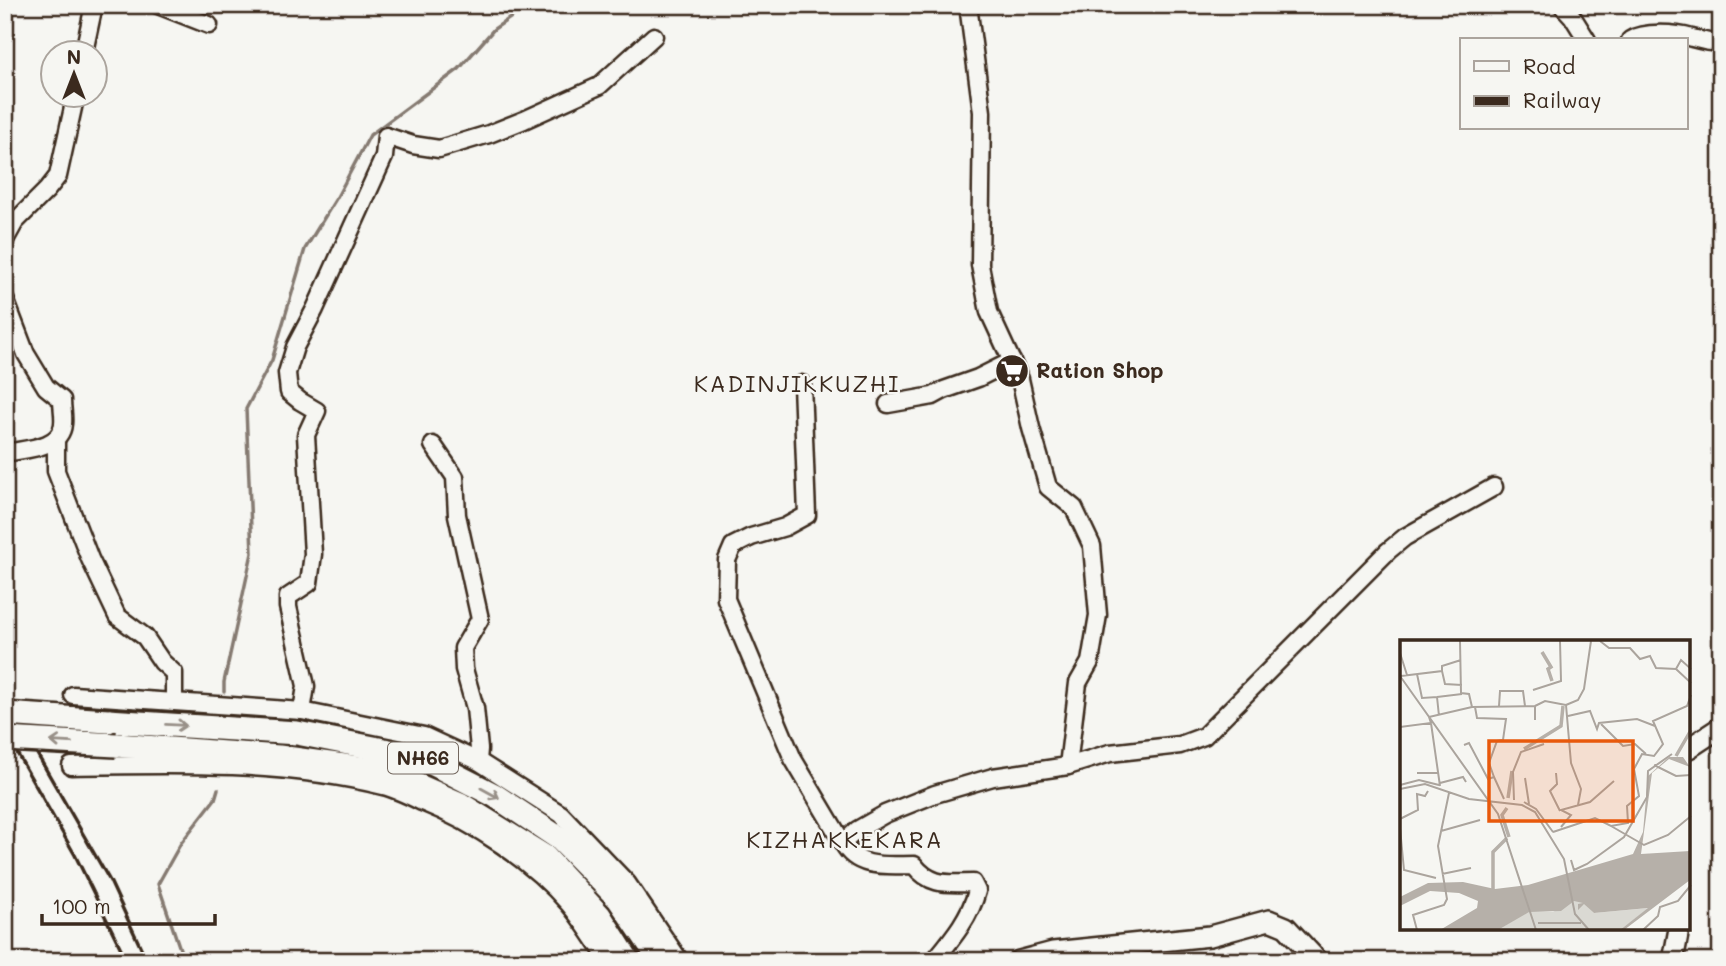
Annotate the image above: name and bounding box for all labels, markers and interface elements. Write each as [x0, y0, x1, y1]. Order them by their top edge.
north arrow [38, 38, 108, 108]
legend [1460, 38, 1688, 130]
text: N [67, 44, 81, 69]
text: Road [1523, 52, 1575, 79]
text: Railway [1523, 86, 1602, 113]
supermarket icon: Ration Shop [993, 352, 1031, 390]
place label: Ration Shop [1036, 356, 1164, 383]
district label: KADINJIKKUZHI [694, 368, 900, 398]
inset map [1400, 640, 1691, 931]
one-way arrow [164, 719, 187, 732]
one-way arrow [50, 735, 72, 748]
road number: NH66 [388, 743, 458, 774]
one-way arrow [479, 786, 499, 800]
district label: KIZHAKKEKARA [746, 824, 944, 854]
scale bar [42, 882, 215, 926]
text: 100 m [52, 892, 111, 919]

